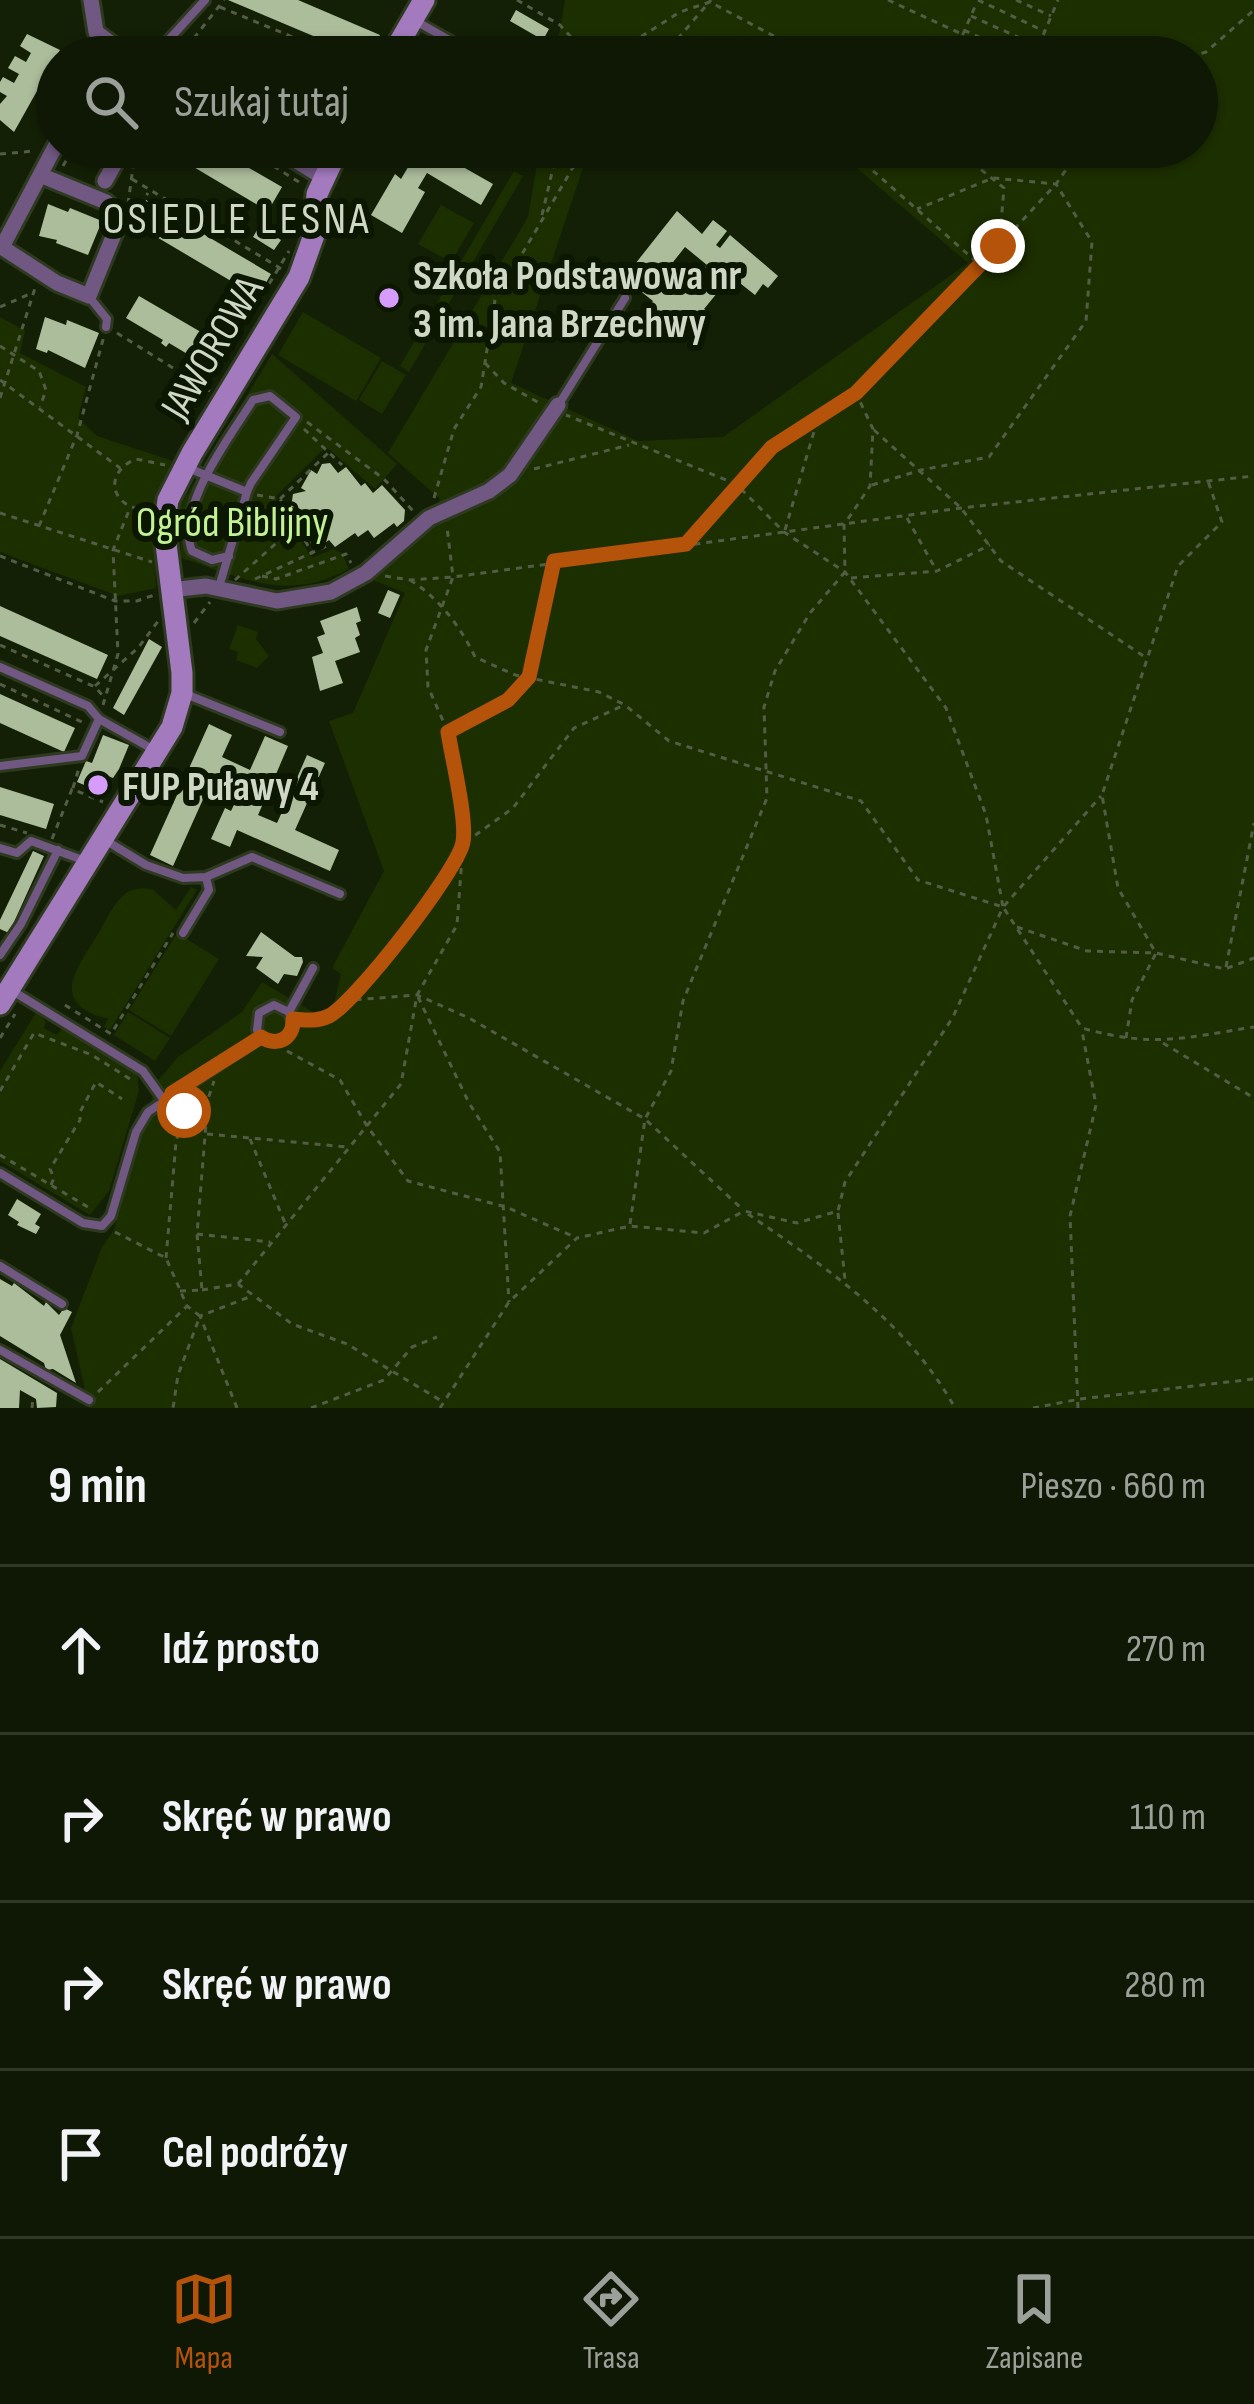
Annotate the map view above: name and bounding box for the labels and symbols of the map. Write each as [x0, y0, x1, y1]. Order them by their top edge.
district label: OSIEDLE LESNA [103, 192, 371, 247]
route end [971, 219, 1025, 273]
place label: Szkoła Podstawowa nr 3 im. Jana Brzechwy [413, 251, 742, 350]
street label: JAWOROWA [150, 267, 276, 430]
marker: Szkoła Podstawowa nr 3 im. Jana Brzechwy [376, 285, 402, 311]
park label: Ogród Biblijny [136, 498, 328, 549]
place label: FUP Puławy 4 [122, 762, 319, 813]
marker: FUP Puławy 4 [85, 772, 111, 798]
route start [157, 1084, 211, 1138]

